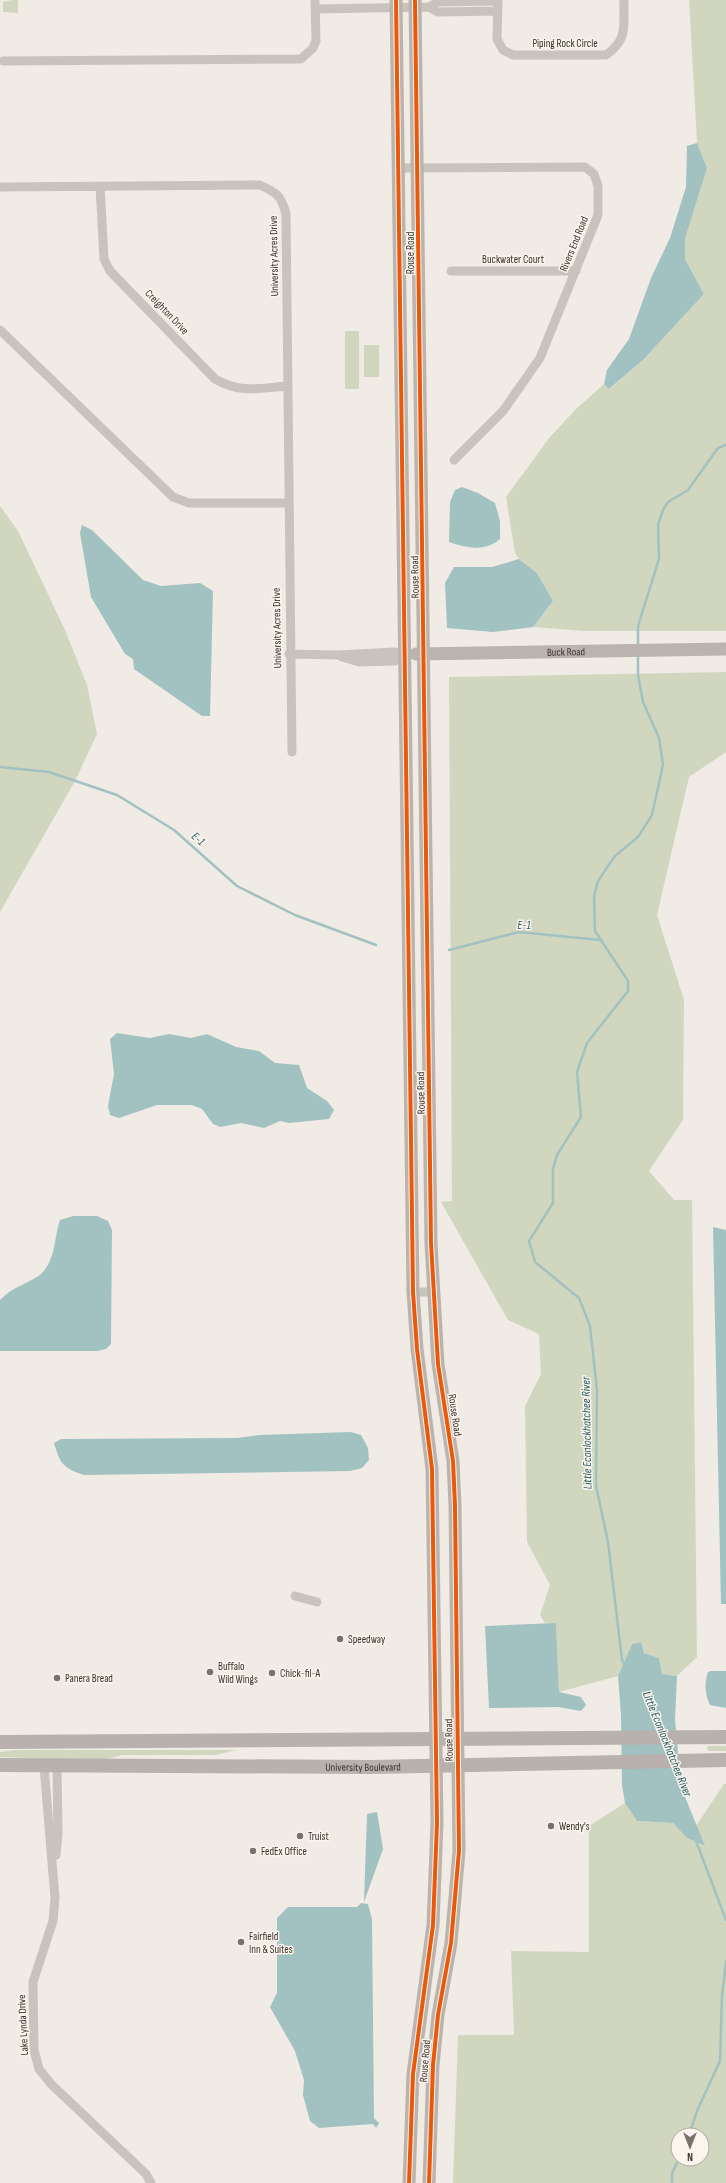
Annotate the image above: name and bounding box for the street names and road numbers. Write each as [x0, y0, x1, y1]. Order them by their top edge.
street label: Piping Rock Circle [532, 37, 598, 50]
street label: Rivers End Road [557, 214, 591, 273]
street label: University Acres Drive [267, 216, 281, 296]
street label: Rouse Road [404, 231, 417, 274]
street label: Buckwater Court [482, 253, 545, 266]
street label: Creighton Drive [142, 287, 192, 337]
street label: Rouse Road [408, 555, 422, 598]
street label: University Acres Drive [270, 588, 284, 668]
street label: Buck Road [547, 645, 586, 658]
street label: Rouse Road [414, 1071, 428, 1114]
street label: Rouse Road [446, 1393, 464, 1437]
street label: Rouse Road [442, 1718, 456, 1761]
street label: University Boulevard [325, 1760, 401, 1774]
street label: Lake Lynda Drive [15, 1994, 31, 2056]
street label: Rouse Road [417, 2039, 433, 2083]

